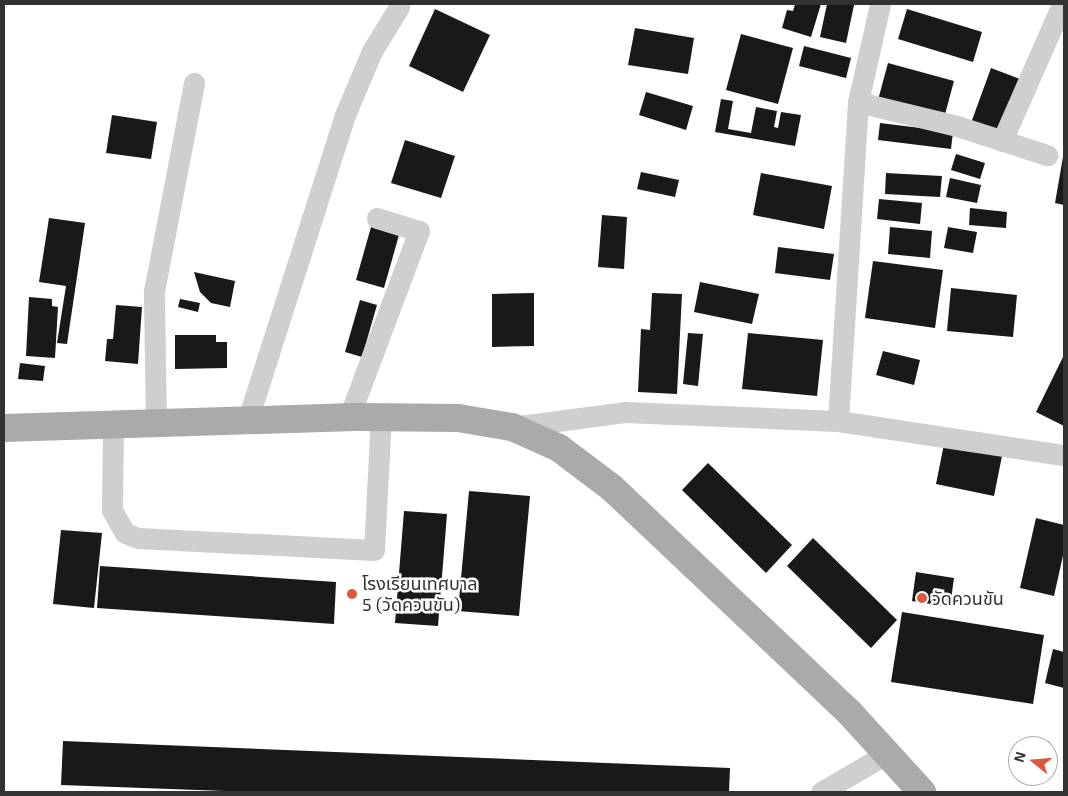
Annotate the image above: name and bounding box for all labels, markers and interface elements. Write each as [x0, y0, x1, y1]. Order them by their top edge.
place label: โรงเรียนเทศบาล 5 (วัดควนขัน) [362, 573, 477, 616]
place label: วัดควนขัน [932, 587, 1004, 609]
marker: โรงเรียนเทศบาล 5 (วัดควนขัน) [346, 588, 358, 600]
marker: วัดควนขัน [916, 592, 928, 604]
north arrow [1008, 736, 1058, 786]
text: N [1010, 749, 1029, 764]

